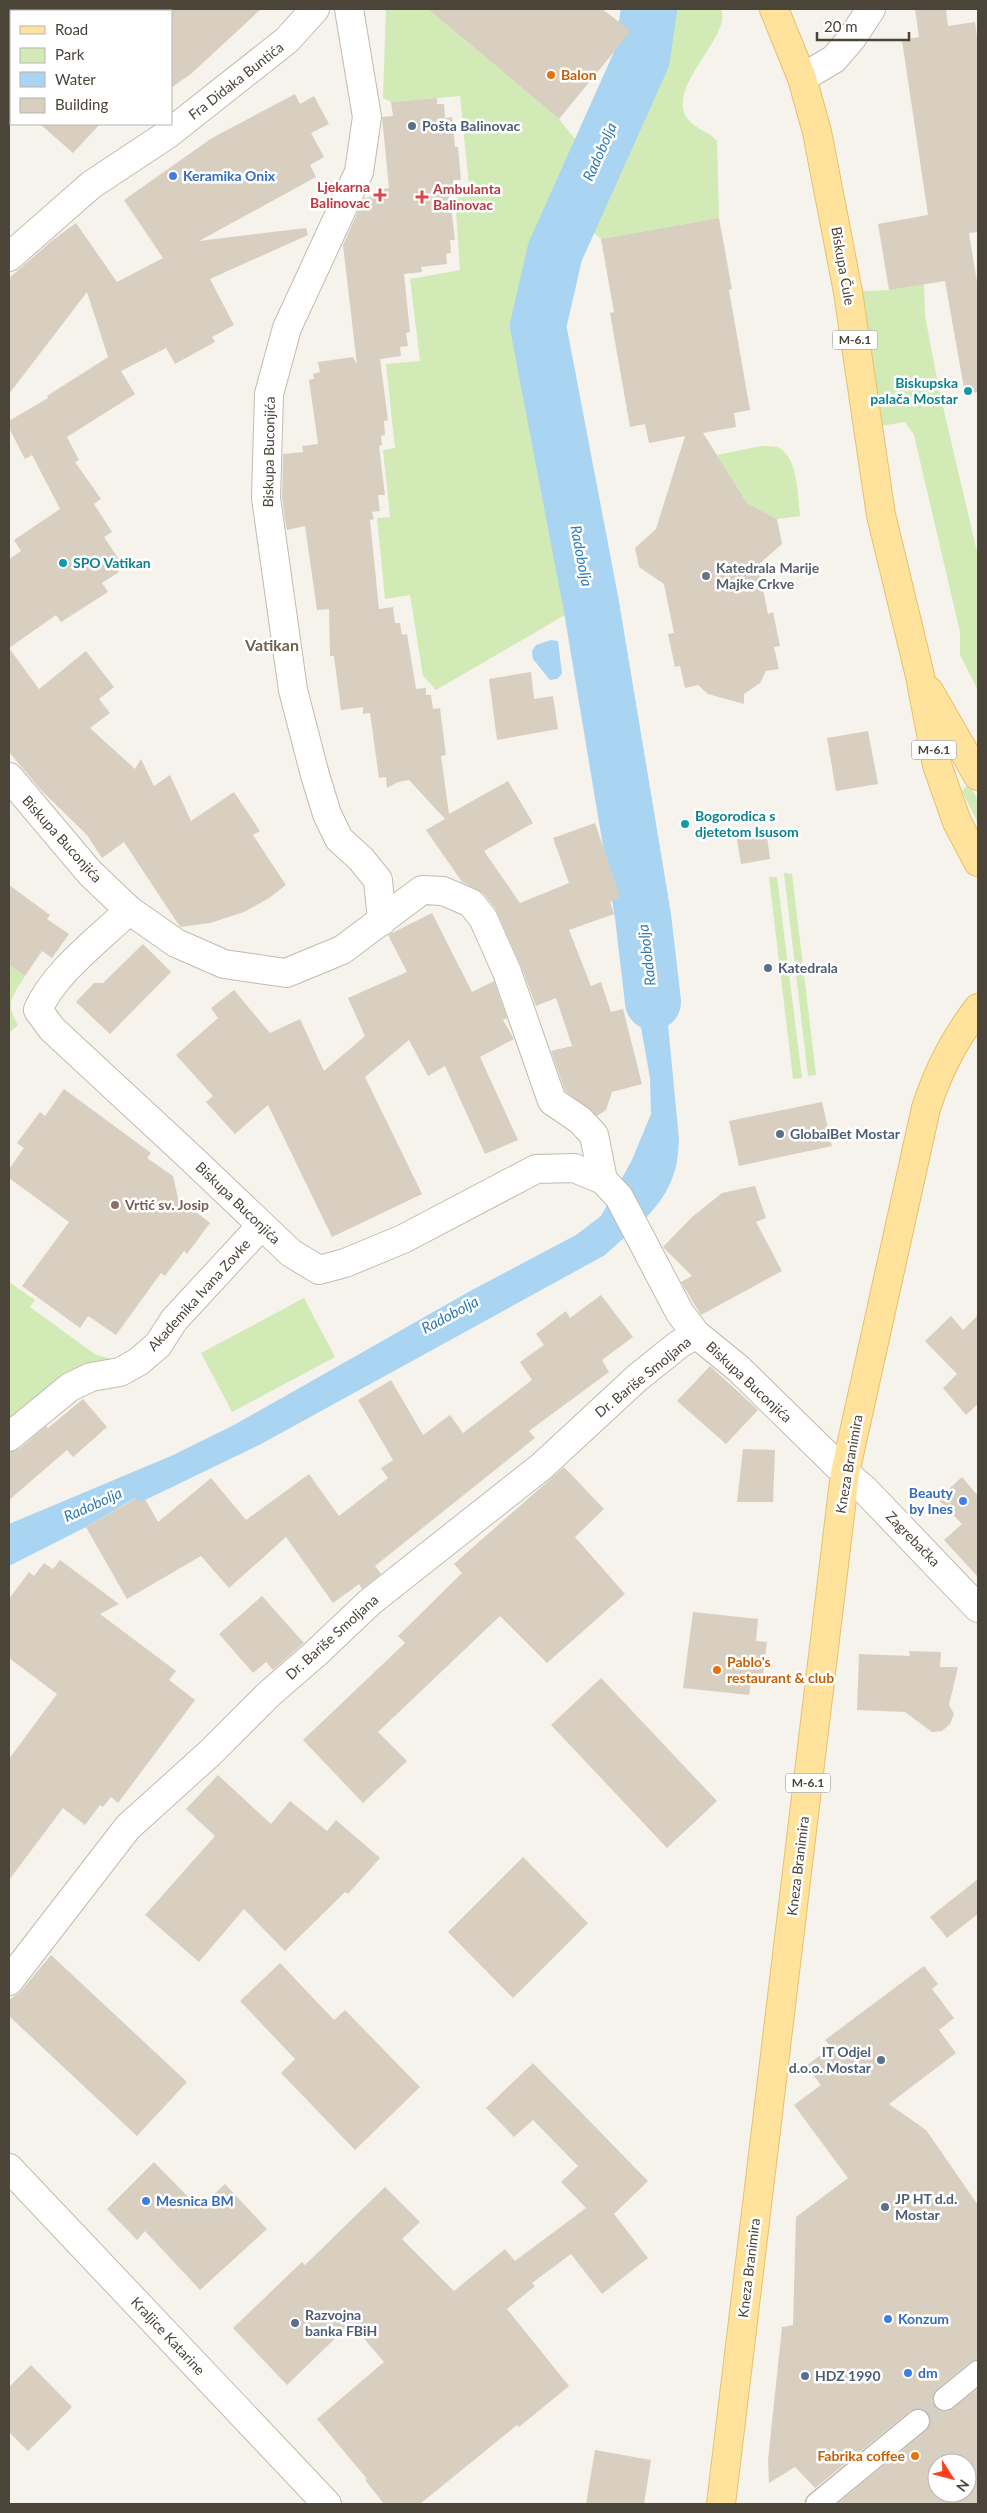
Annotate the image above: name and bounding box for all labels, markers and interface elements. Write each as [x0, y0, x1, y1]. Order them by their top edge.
legend [10, 10, 172, 125]
scale bar [817, 10, 910, 42]
text: 20 m [824, 17, 858, 35]
text: Road [55, 20, 88, 38]
street label: Fra Didaka Buntića [185, 38, 287, 123]
text: Park [55, 45, 85, 63]
place label: Balon [561, 66, 597, 83]
marker: Balon [545, 69, 557, 81]
text: Water [55, 70, 96, 88]
text: Building [55, 95, 108, 113]
place label: Pošta Balinovac [422, 117, 521, 134]
water label: Radobolja [578, 119, 620, 184]
marker: Pošta Balinovac [406, 120, 418, 132]
place label: Keramika Onix [183, 167, 276, 184]
marker: Keramika Onix [167, 170, 179, 182]
place label: Ljekarna Balinovac [310, 178, 370, 211]
place label: Ambulanta Balinovac [432, 180, 501, 213]
marker: Ljekarna Balinovac [374, 189, 386, 201]
marker: Ambulanta Balinovac [415, 190, 429, 204]
street label: Biskupa Čule [828, 225, 859, 306]
road number: M-6.1 [832, 330, 878, 350]
place label: Biskupska palača Mostar [870, 374, 959, 407]
marker: Biskupska palača Mostar [962, 385, 974, 397]
street label: Biskupa Buconjića [259, 396, 278, 508]
water label: Radobolja [567, 524, 597, 588]
place label: SPO Vatikan [73, 554, 151, 571]
marker: SPO Vatikan [57, 557, 69, 569]
place label: Katedrala Marije Majke Crkve [716, 559, 820, 592]
marker: Katedrala Marije Majke Crkve [700, 570, 712, 582]
district label: Vatikan [244, 635, 299, 654]
road number: M-6.1 [912, 740, 956, 760]
street label: Biskupa Buconjića [19, 792, 106, 886]
place label: Bogorodica s djetetom Isusom [695, 807, 799, 840]
marker: Bogorodica s djetetom Isusom [679, 818, 691, 830]
water label: Radobolja [633, 923, 659, 987]
place label: Katedrala [778, 959, 838, 976]
marker: Katedrala [762, 962, 774, 974]
place label: GlobalBet Mostar [790, 1125, 901, 1142]
marker: GlobalBet Mostar [774, 1128, 786, 1140]
street label: Biskupa Buconjića [193, 1158, 284, 1247]
place label: Vrtić sv. Josip [124, 1196, 209, 1213]
marker: Vrtić sv. Josip [109, 1199, 121, 1211]
street label: Akademika Ivana Zovke [144, 1235, 253, 1354]
water label: Radobolja [418, 1291, 481, 1337]
street label: Dr. Bariše Smoljana [591, 1333, 694, 1421]
street label: Biskupa Buconjića [703, 1338, 796, 1426]
street label: Kneza Branimira [831, 1413, 866, 1515]
water label: Radobolja [61, 1483, 125, 1525]
place label: Beauty by Ines [909, 1484, 954, 1517]
marker: Beauty by Ines [957, 1495, 969, 1507]
street label: Zagrebačka [883, 1507, 944, 1570]
street label: Dr. Bariše Smoljana [282, 1591, 381, 1683]
place label: Pablo's restaurant & club [727, 1653, 834, 1686]
marker: Pablo's restaurant & club [711, 1664, 723, 1676]
road number: M-6.1 [786, 1774, 830, 1792]
street label: Kneza Branimira [783, 1815, 812, 1917]
place label: IT Odjel d.o.o. Mostar [789, 2043, 872, 2076]
marker: IT Odjel d.o.o. Mostar [875, 2054, 887, 2066]
place label: JP HT d.d. Mostar [895, 2190, 957, 2223]
place label: Mesnica BM [156, 2192, 234, 2209]
marker: Mesnica BM [140, 2195, 152, 2207]
marker: JP HT d.d. Mostar [879, 2201, 891, 2213]
street label: Kneza Branimira [734, 2217, 763, 2319]
street label: Kraljice Katarine [128, 2293, 209, 2378]
place label: Razvojna banka FBiH [305, 2306, 377, 2339]
place label: Konzum [898, 2310, 949, 2327]
marker: Konzum [882, 2313, 894, 2325]
marker: Razvojna banka FBiH [289, 2317, 301, 2329]
place label: dm [918, 2364, 938, 2381]
place label: HDZ 1990 [815, 2367, 881, 2384]
marker: dm [902, 2367, 914, 2379]
marker: HDZ 1990 [799, 2370, 811, 2382]
place label: Fabrika coffee [817, 2447, 906, 2464]
marker: Fabrika coffee [909, 2450, 921, 2462]
north arrow [927, 2453, 977, 2503]
text: N [953, 2477, 973, 2495]

